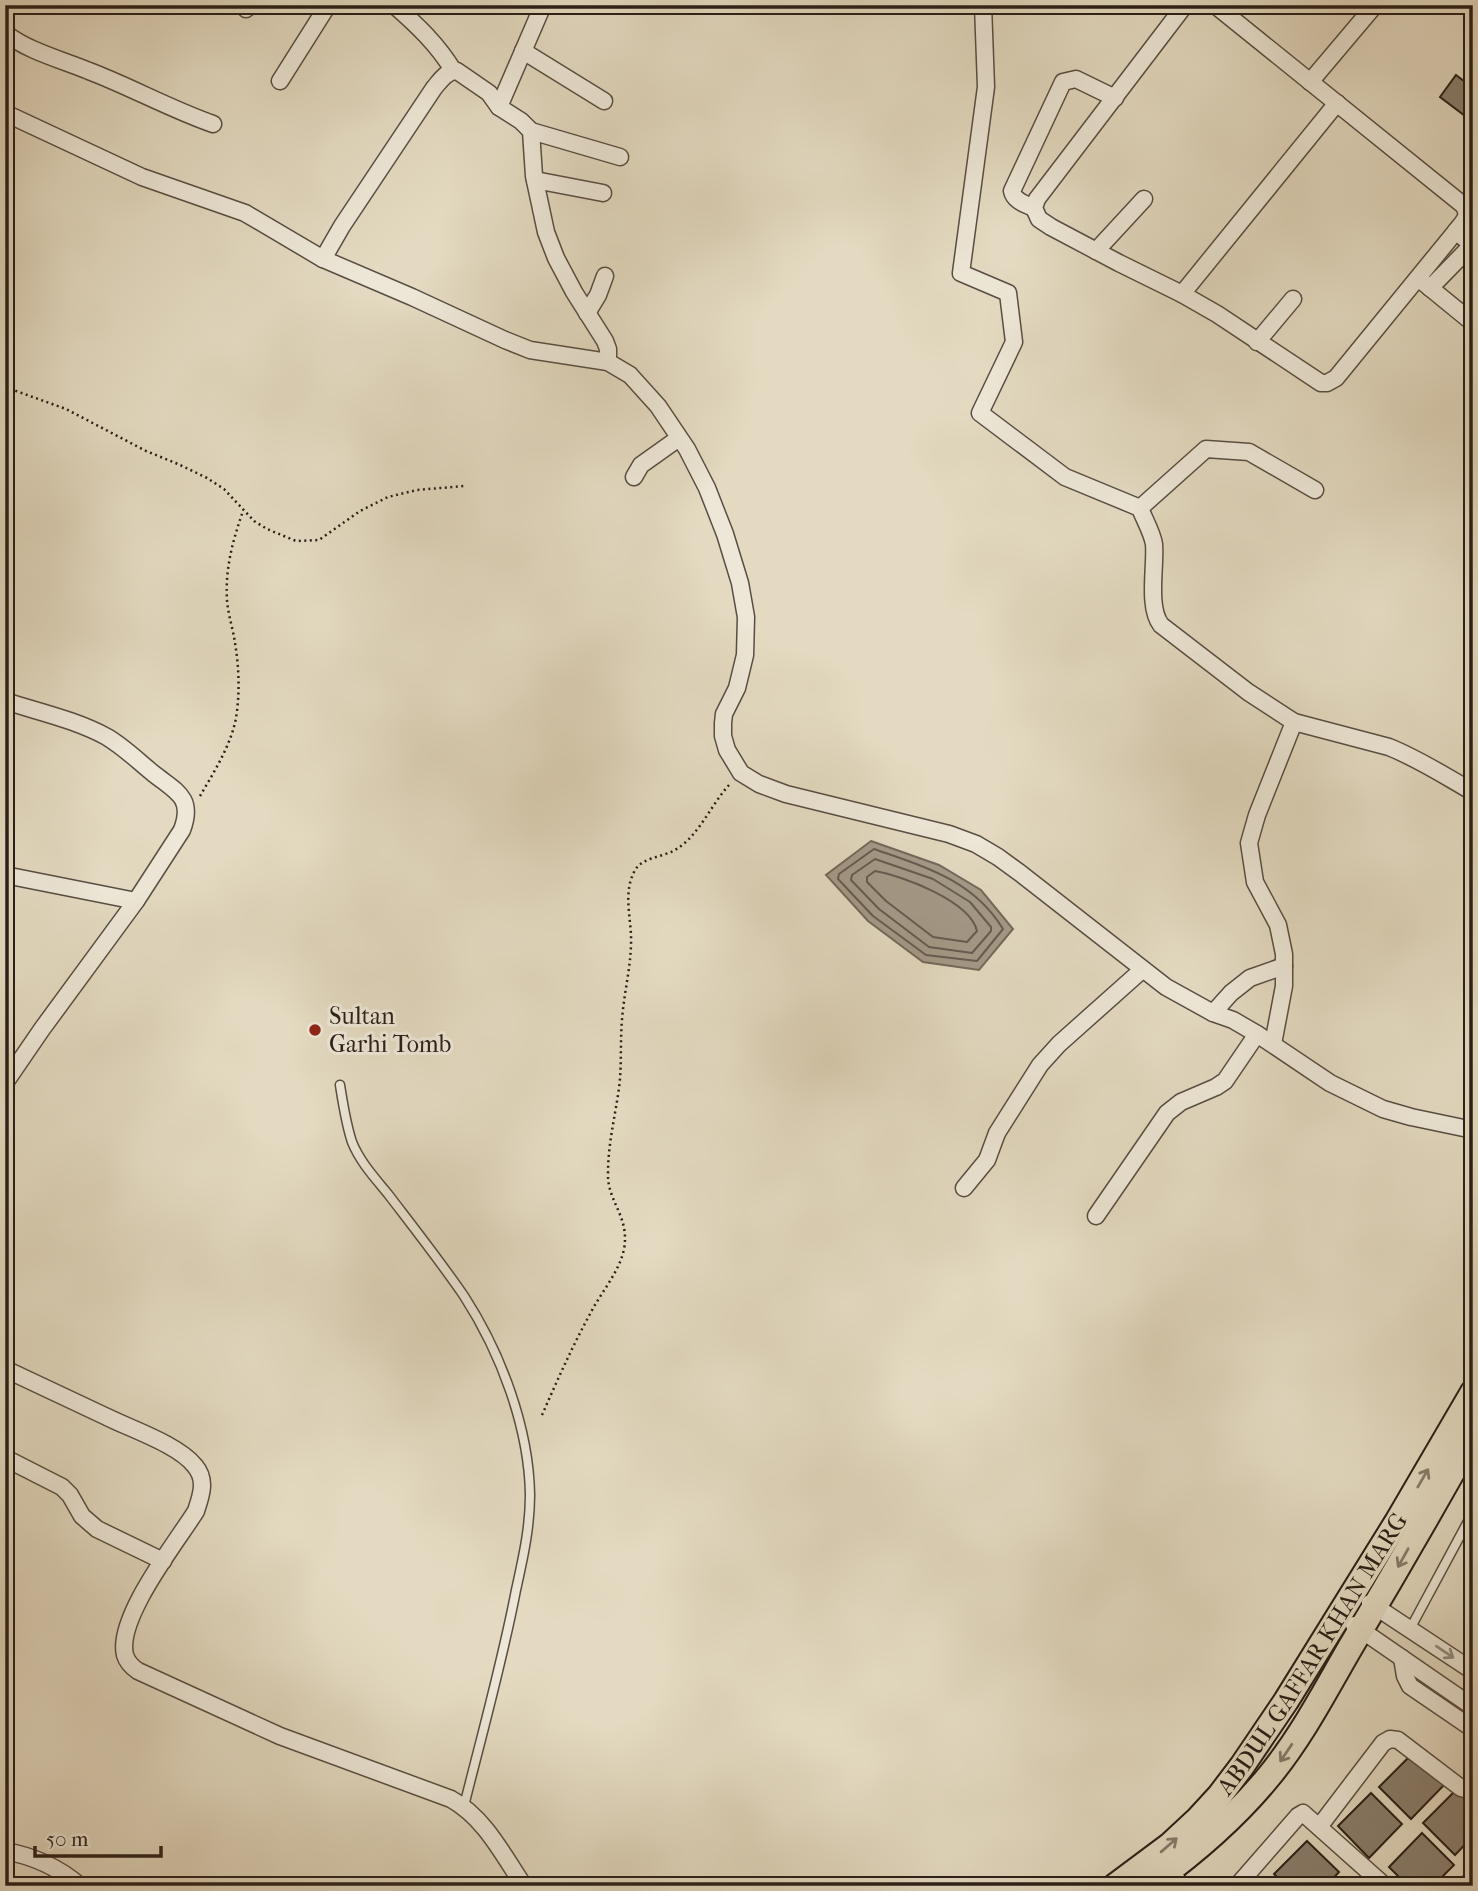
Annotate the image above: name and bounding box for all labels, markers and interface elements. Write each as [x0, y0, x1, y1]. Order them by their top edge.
place label: Sultan Garhi Tomb [329, 1002, 451, 1058]
marker: Sultan Garhi Tomb [307, 1022, 323, 1038]
one-way arrow [1416, 1468, 1430, 1488]
street label: ABDUL GAFFAR KHAN MARG [1210, 1508, 1413, 1801]
one-way arrow [1396, 1548, 1410, 1568]
one-way arrow [1434, 1645, 1454, 1659]
one-way arrow [1279, 1743, 1293, 1763]
scale bar [35, 1814, 161, 1858]
text: 50 m [46, 1827, 89, 1851]
one-way arrow [1160, 1837, 1178, 1853]

